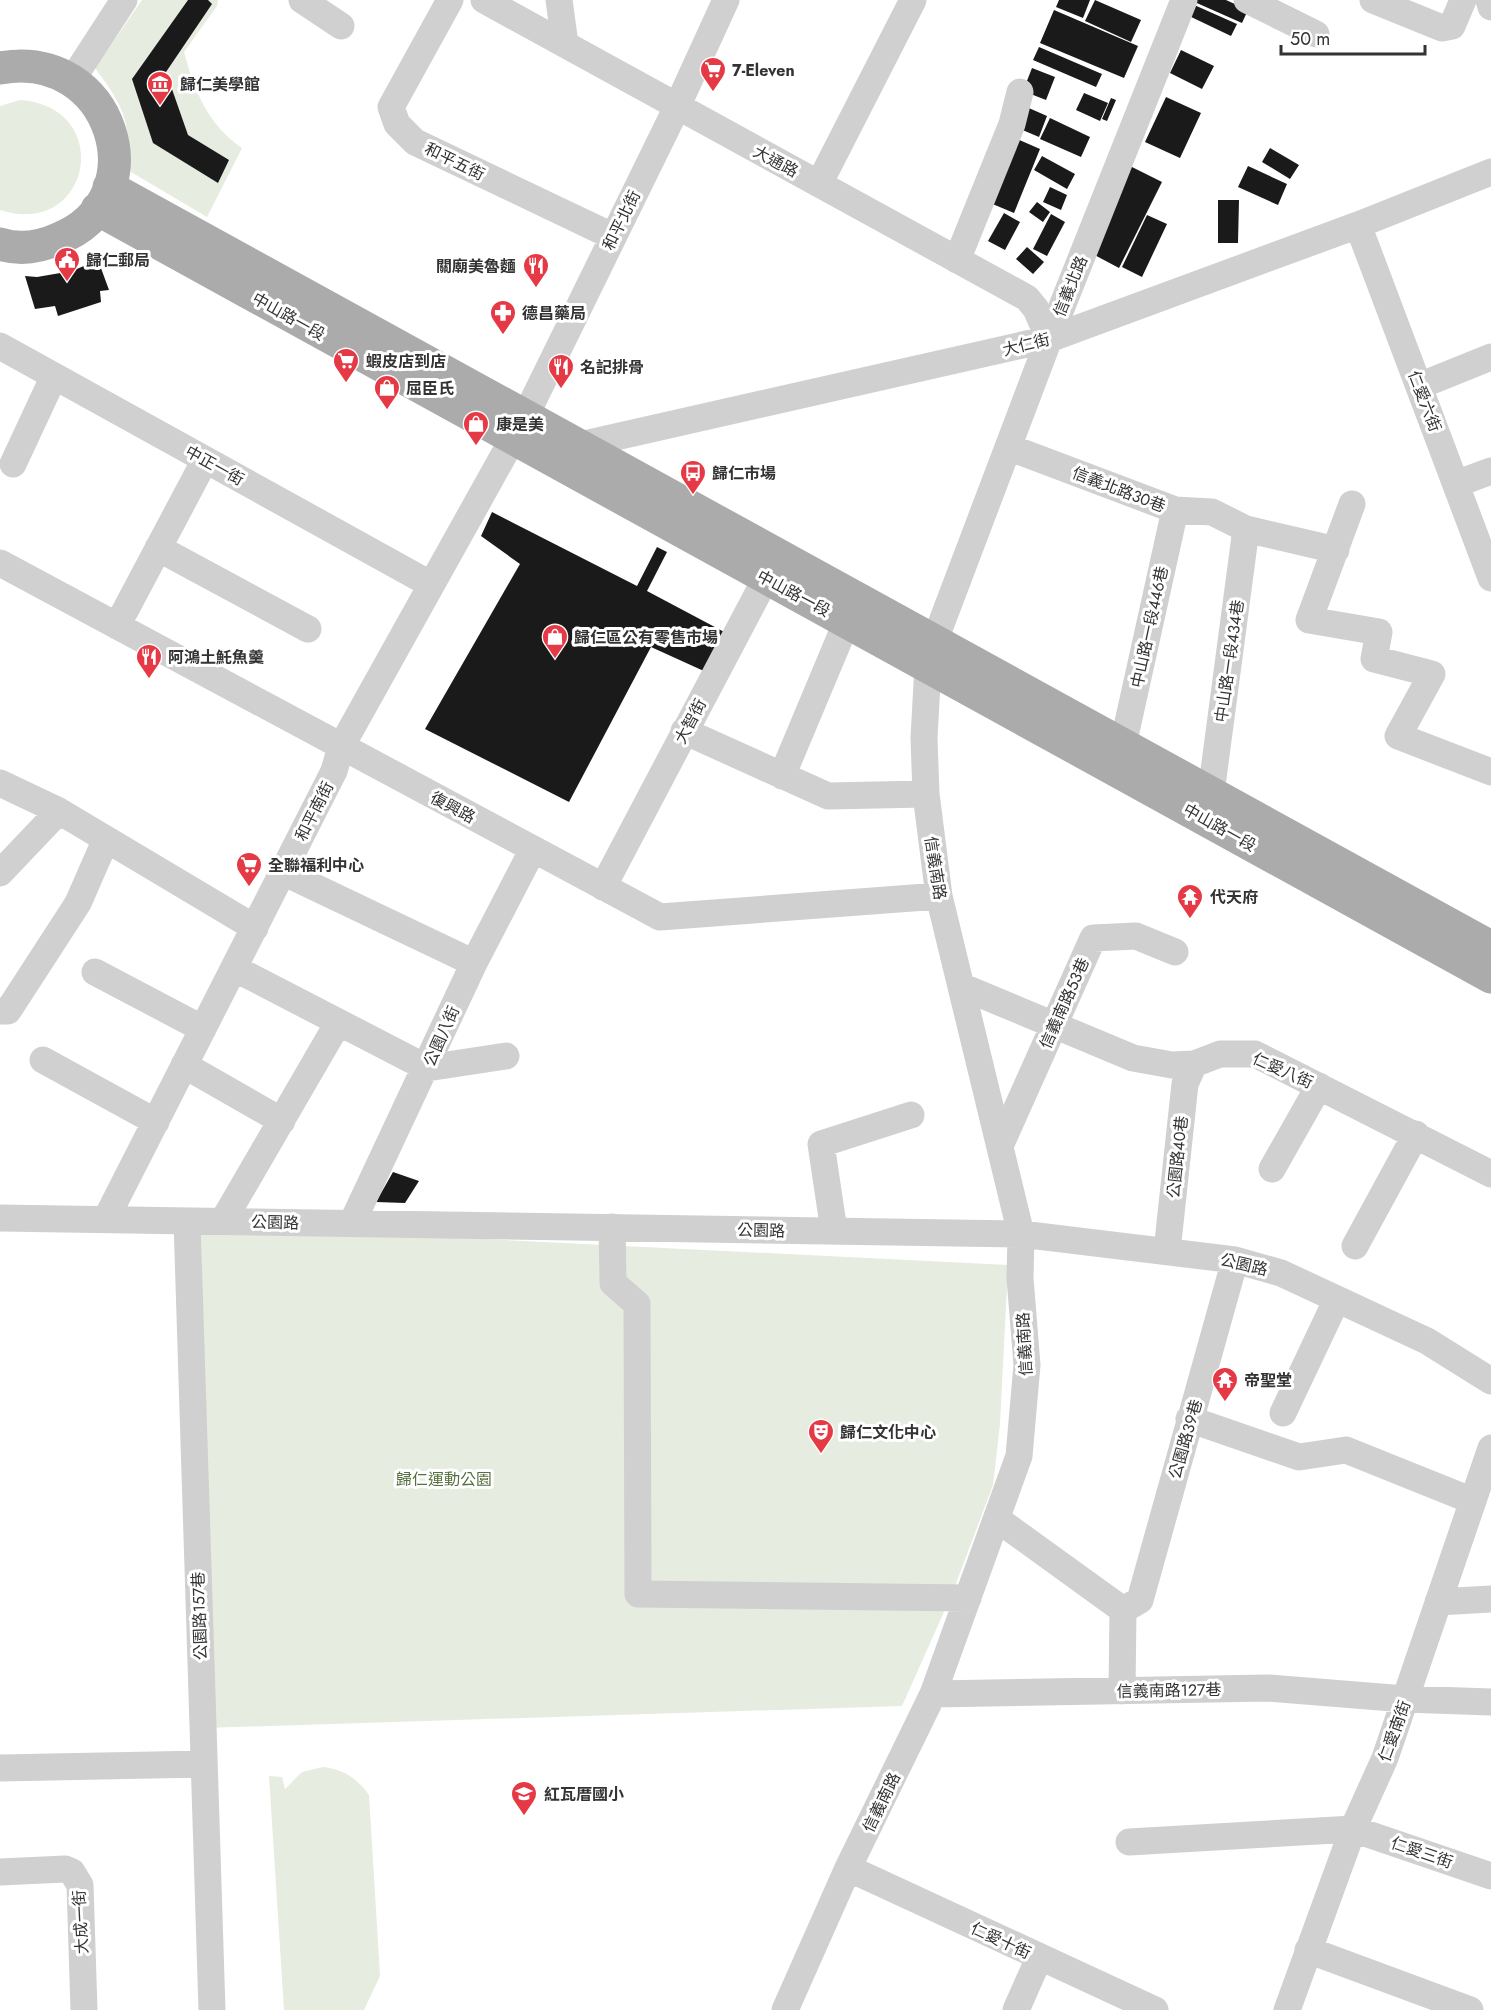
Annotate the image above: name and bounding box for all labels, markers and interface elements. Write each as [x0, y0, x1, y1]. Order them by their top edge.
scale bar [1281, 18, 1425, 56]
text: 50 m [1290, 26, 1330, 52]
supermarket icon: 7-Eleven [698, 55, 728, 93]
place label: 7-Eleven [732, 59, 795, 82]
museum icon: 歸仁美學館 [145, 69, 175, 107]
place label: 歸仁美學館 [180, 73, 260, 96]
street label: 和平五街 [421, 137, 489, 186]
street label: 大通路 [749, 140, 802, 183]
street label: 和平北街 [597, 186, 646, 254]
public building icon: 歸仁郵局 [52, 245, 82, 283]
place label: 歸仁郵局 [86, 249, 150, 272]
restaurant icon: 關廟美魯麵 [521, 251, 551, 289]
street label: 信義北路 [1048, 252, 1093, 320]
place label: 關廟美魯麵 [436, 255, 516, 278]
street label: 中山路一段 [248, 287, 329, 346]
pharmacy icon: 德昌藥局 [488, 298, 518, 336]
place label: 德昌藥局 [522, 302, 586, 325]
street label: 大仁街 [1000, 328, 1052, 361]
supermarket icon: 蝦皮店到店 [331, 346, 361, 384]
place label: 蝦皮店到店 [366, 350, 446, 373]
restaurant icon: 名記排骨 [546, 352, 576, 390]
place label: 名記排骨 [580, 356, 644, 379]
street label: 仁愛六街 [1402, 367, 1447, 435]
shop icon: 屈臣氏 [372, 373, 402, 411]
place label: 屈臣氏 [406, 377, 454, 400]
shop icon: 康是美 [461, 409, 491, 447]
place label: 康是美 [496, 413, 544, 436]
street label: 中正一街 [181, 440, 248, 491]
bus stop icon: 歸仁市場 [678, 458, 708, 496]
street label: 信義北路30巷 [1069, 461, 1169, 518]
place label: 歸仁市場 [712, 462, 776, 485]
street label: 中山路一段446巷 [1125, 564, 1174, 690]
street label: 中山路一段 [753, 565, 834, 622]
street label: 中山路一段434巷 [1210, 598, 1249, 724]
shop icon: 歸仁區公有零售市場 [540, 622, 570, 660]
place label: 歸仁區公有零售市場 [574, 626, 718, 649]
restaurant icon: 阿鴻土魠魚羹 [134, 642, 164, 680]
place label: 阿鴻土魠魚羹 [168, 646, 264, 669]
street label: 大智街 [669, 695, 712, 748]
street label: 和平南街 [290, 777, 339, 845]
street label: 復興路 [426, 786, 479, 829]
street label: 中山路一段 [1179, 798, 1260, 857]
street label: 信義南路 [919, 835, 952, 901]
supermarket icon: 全聯福利中心 [234, 850, 264, 888]
place label: 全聯福利中心 [268, 854, 364, 877]
temple icon: 代天府 [1175, 882, 1205, 920]
place label: 代天府 [1210, 886, 1258, 909]
street label: 信義南路53巷 [1034, 954, 1095, 1053]
street label: 公園八街 [418, 1002, 465, 1070]
street label: 仁愛八街 [1249, 1047, 1317, 1094]
street label: 公園路40巷 [1162, 1115, 1193, 1199]
street label: 公園路 [251, 1211, 299, 1234]
street label: 公園路 [737, 1219, 785, 1242]
street label: 公園路 [1218, 1248, 1270, 1281]
street label: 信義南路 [1011, 1311, 1038, 1377]
temple icon: 帝聖堂 [1210, 1365, 1240, 1403]
place label: 帝聖堂 [1244, 1369, 1292, 1392]
street label: 公園路39巷 [1163, 1397, 1208, 1482]
theatre icon: 歸仁文化中心 [806, 1417, 836, 1455]
place label: 歸仁文化中心 [840, 1421, 936, 1444]
park label: 歸仁運動公園 [396, 1468, 492, 1491]
street label: 公園路157巷 [186, 1571, 213, 1661]
street label: 信義南路127巷 [1116, 1678, 1222, 1703]
street label: 仁愛南街 [1373, 1697, 1416, 1765]
street label: 信義南路 [857, 1768, 906, 1836]
school or university icon: 紅瓦厝國小 [509, 1779, 539, 1817]
place label: 紅瓦厝國小 [544, 1783, 624, 1806]
street label: 仁愛三街 [1388, 1831, 1456, 1874]
street label: 大成一街 [67, 1889, 94, 1955]
street label: 仁愛十街 [967, 1917, 1035, 1964]

